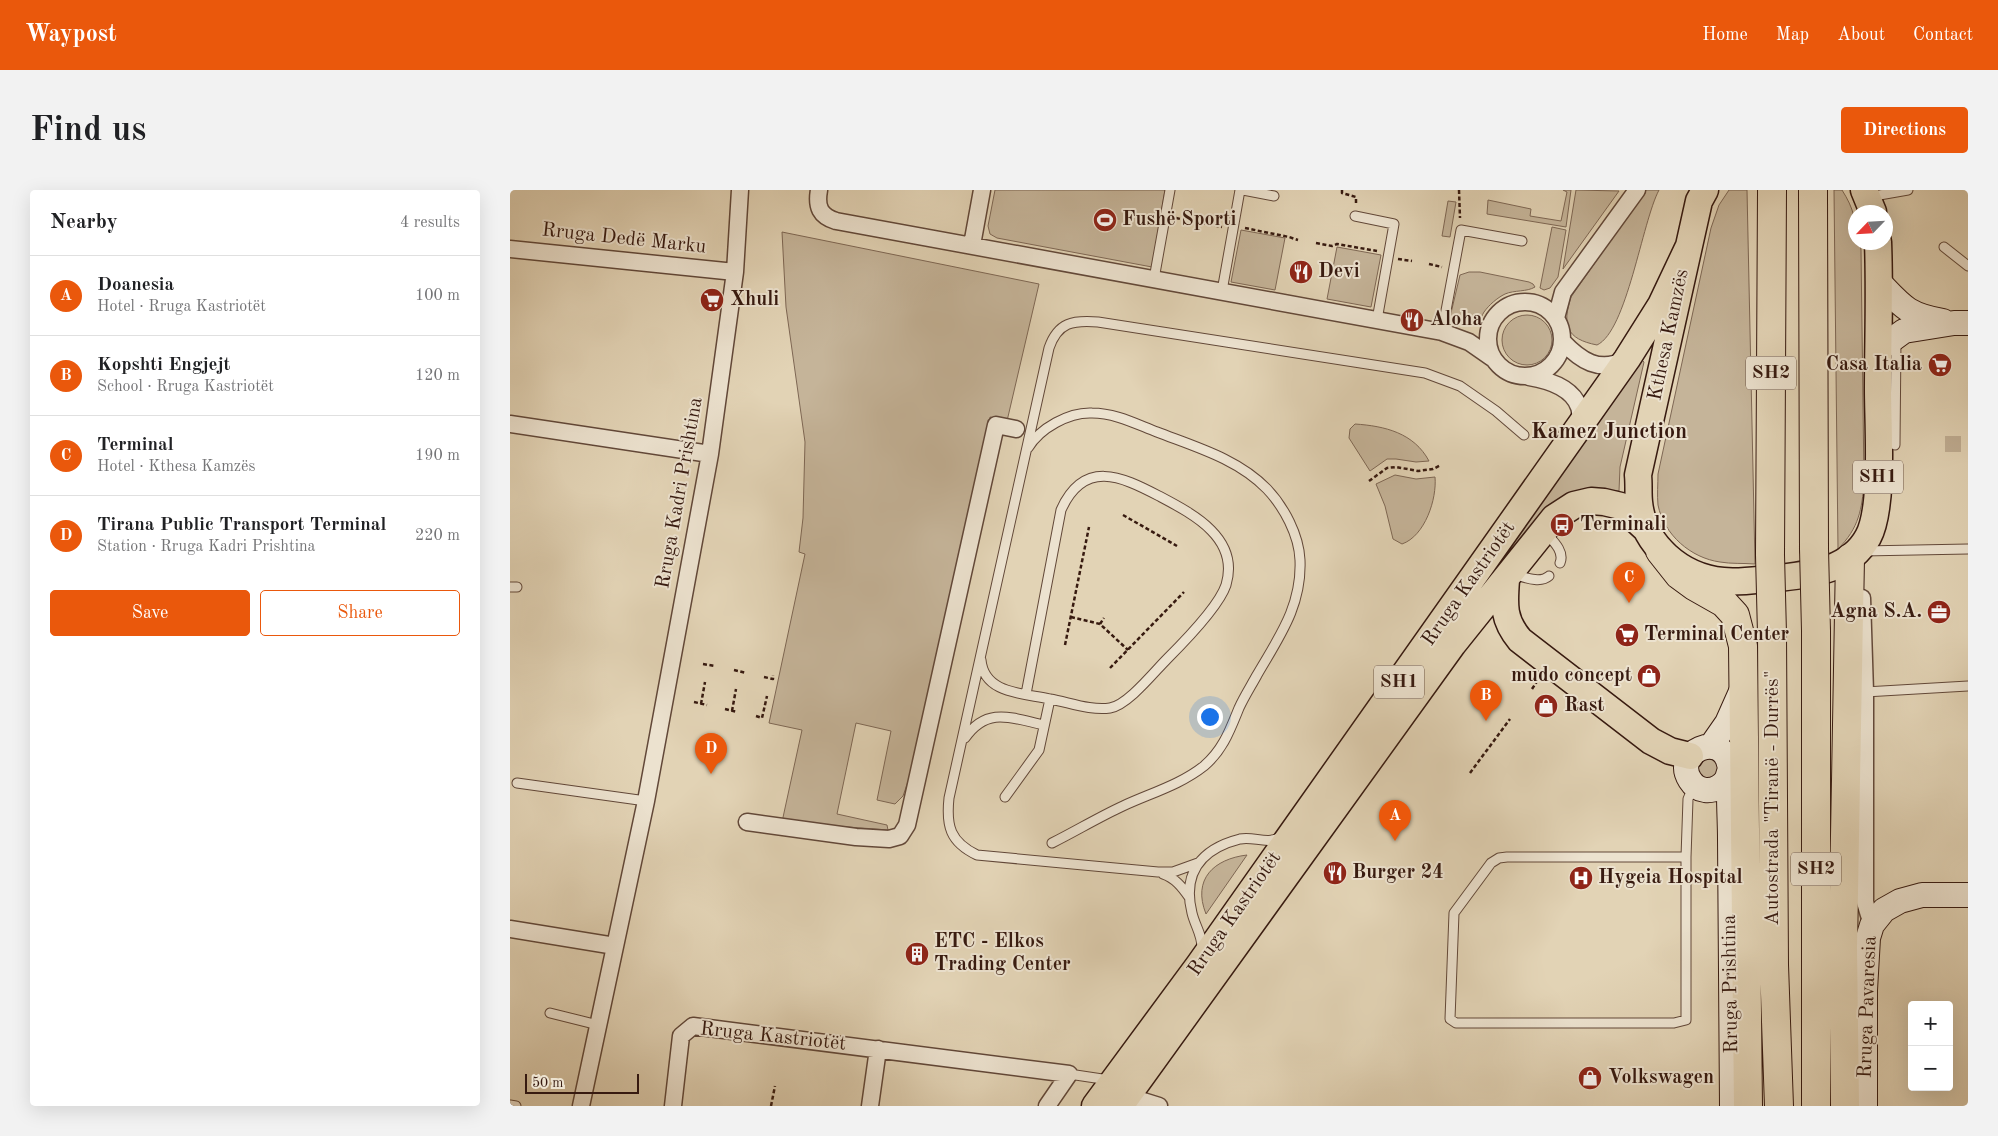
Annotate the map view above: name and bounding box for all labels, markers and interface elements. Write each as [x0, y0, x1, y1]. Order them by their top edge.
text: Waypost [25, 23, 117, 47]
text: Home [1702, 26, 1748, 44]
text: Map [1776, 26, 1809, 44]
text: About [1837, 26, 1885, 44]
text: Contact [1913, 26, 1973, 44]
button: Directions [1841, 107, 1968, 153]
text: Find us [30, 113, 146, 148]
north arrow [1848, 205, 1893, 250]
sports icon: Fushë Sporti [1092, 207, 1118, 233]
place label: Fushë Sporti [1122, 210, 1237, 230]
text: Nearby [50, 212, 118, 233]
text: 4 results [400, 215, 460, 231]
street label: Rruga Dedë Marku [541, 220, 708, 258]
restaurant icon: Devi [1288, 259, 1314, 285]
place label: Devi [1318, 262, 1360, 282]
street label: Kthesa Kamzës [1645, 267, 1693, 403]
text: Doanesia [97, 276, 174, 295]
supermarket icon: Xhuli [699, 287, 725, 313]
text: A [60, 288, 72, 304]
text: 100 m [415, 288, 460, 304]
place label: Xhuli [730, 290, 779, 310]
text: Hotel · Rruga Kastriotët [97, 299, 266, 315]
restaurant icon: Aloha [1399, 307, 1425, 333]
place label: Aloha [1430, 310, 1483, 330]
supermarket icon: Casa Italia [1927, 352, 1953, 378]
place label: Casa Italia [1826, 355, 1922, 375]
text: Kopshti Engjejt [97, 356, 230, 375]
road number: SH2 [1746, 357, 1796, 390]
text: B [60, 368, 72, 384]
text: 120 m [415, 368, 460, 384]
text: School · Rruga Kastriotët [97, 379, 274, 395]
street label: Rruga Kadri Prishtina [653, 396, 707, 590]
district label: Kamez Junction [1531, 421, 1687, 443]
text: Terminal [97, 436, 174, 455]
text: C [61, 448, 71, 464]
text: 190 m [415, 448, 460, 464]
text: Hotel · Kthesa Kamzës [97, 459, 255, 475]
road number: SH1 [1853, 460, 1903, 494]
bus stop icon: Terminali [1549, 512, 1575, 538]
place label: Terminali [1580, 515, 1667, 535]
text: Tirana Public Transport Terminal [97, 516, 386, 535]
street label: Rruga Kastriotët [1419, 518, 1519, 650]
text: D [60, 528, 72, 544]
text: 220 m [415, 528, 460, 544]
text: Station · Rruga Kadri Prishtina [97, 539, 316, 555]
pin: C [1613, 562, 1645, 603]
button: Save [50, 590, 250, 636]
button: Share [260, 590, 460, 636]
office icon: Agna S.A. [1926, 599, 1952, 625]
place label: Agna S.A. [1830, 602, 1922, 622]
supermarket icon: Terminal Center [1614, 622, 1640, 648]
place label: Terminal Center [1644, 625, 1790, 645]
shop icon: mudo concept [1636, 663, 1662, 689]
road number: SH1 [1374, 666, 1424, 698]
place label: mudo concept [1511, 666, 1632, 686]
street label: Autostrada "Tiranë - Durrës" [1763, 670, 1783, 926]
pin: B [1470, 680, 1502, 721]
shop icon: Rast [1533, 693, 1559, 719]
place label: Rast [1564, 696, 1605, 716]
your location [1197, 704, 1223, 730]
pin: D [695, 733, 727, 774]
pin: A [1379, 800, 1411, 841]
street label: Rruga Kastriotët [1185, 848, 1285, 980]
road number: SH2 [1791, 852, 1841, 886]
restaurant icon: Burger 24 [1322, 860, 1348, 886]
place label: Burger 24 [1352, 863, 1444, 883]
hospital icon: Hygeia Hospital [1568, 865, 1594, 891]
place label: Hygeia Hospital [1598, 868, 1743, 888]
street label: Rruga Prishtina [1720, 914, 1742, 1054]
place label: ETC - Elkos Trading Center [934, 932, 1071, 975]
street label: Rruga Pavaresia [1856, 935, 1880, 1079]
building icon: ETC - Elkos Trading Center [904, 941, 930, 967]
map controls [1908, 1001, 1953, 1091]
button: + [1908, 1001, 1953, 1046]
street label: Rruga Kastriotët [699, 1019, 847, 1055]
button: − [1908, 1046, 1953, 1091]
shop icon: Volkswagen [1577, 1065, 1603, 1091]
place label: Volkswagen [1608, 1068, 1714, 1088]
scale bar [525, 1071, 639, 1094]
text: 50 m [532, 1076, 563, 1090]

